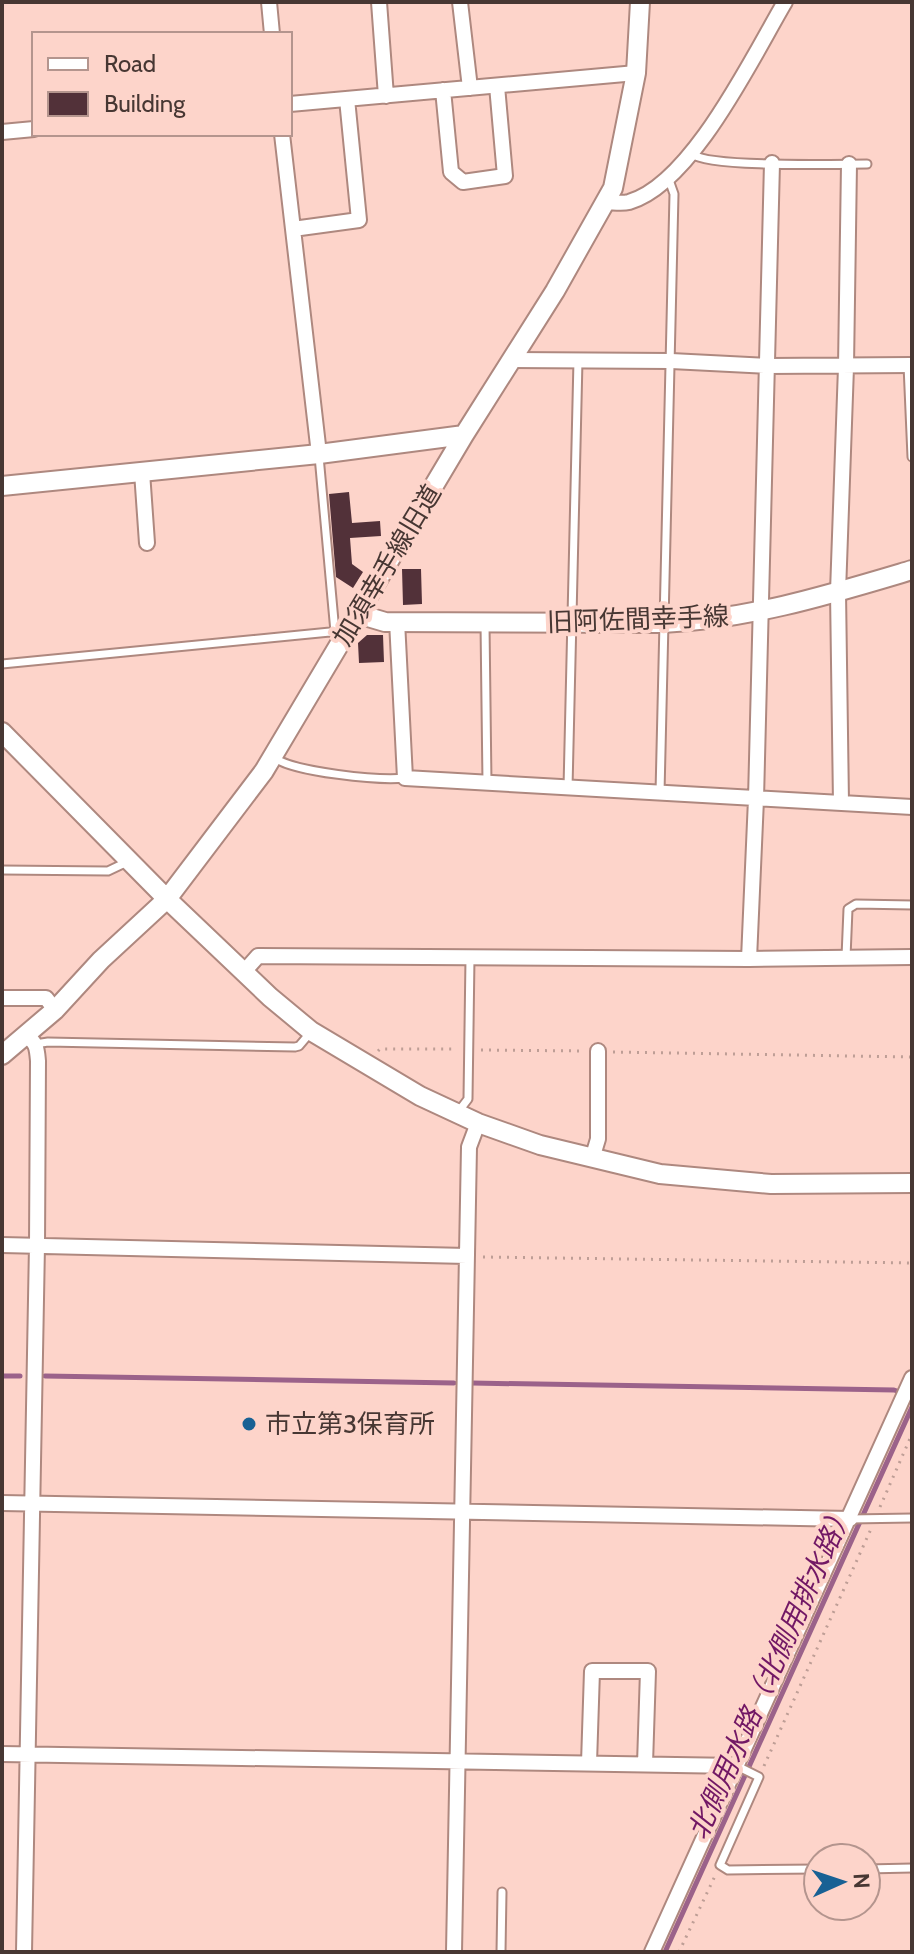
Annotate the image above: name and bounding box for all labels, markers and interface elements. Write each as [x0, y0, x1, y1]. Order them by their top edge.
legend [32, 32, 292, 136]
text: Road [104, 49, 156, 78]
text: Building [104, 89, 186, 118]
street label: 加須幸手線旧道 [326, 479, 448, 651]
street label: 旧阿佐間幸手線 [546, 600, 730, 638]
place label: 市立第3保育所 [265, 1408, 435, 1440]
marker: 市立第3保育所 [240, 1415, 258, 1433]
water label: 北側用水路（北側用排水路） [680, 1498, 860, 1844]
north arrow [802, 1842, 882, 1922]
text: N [848, 1873, 875, 1889]

